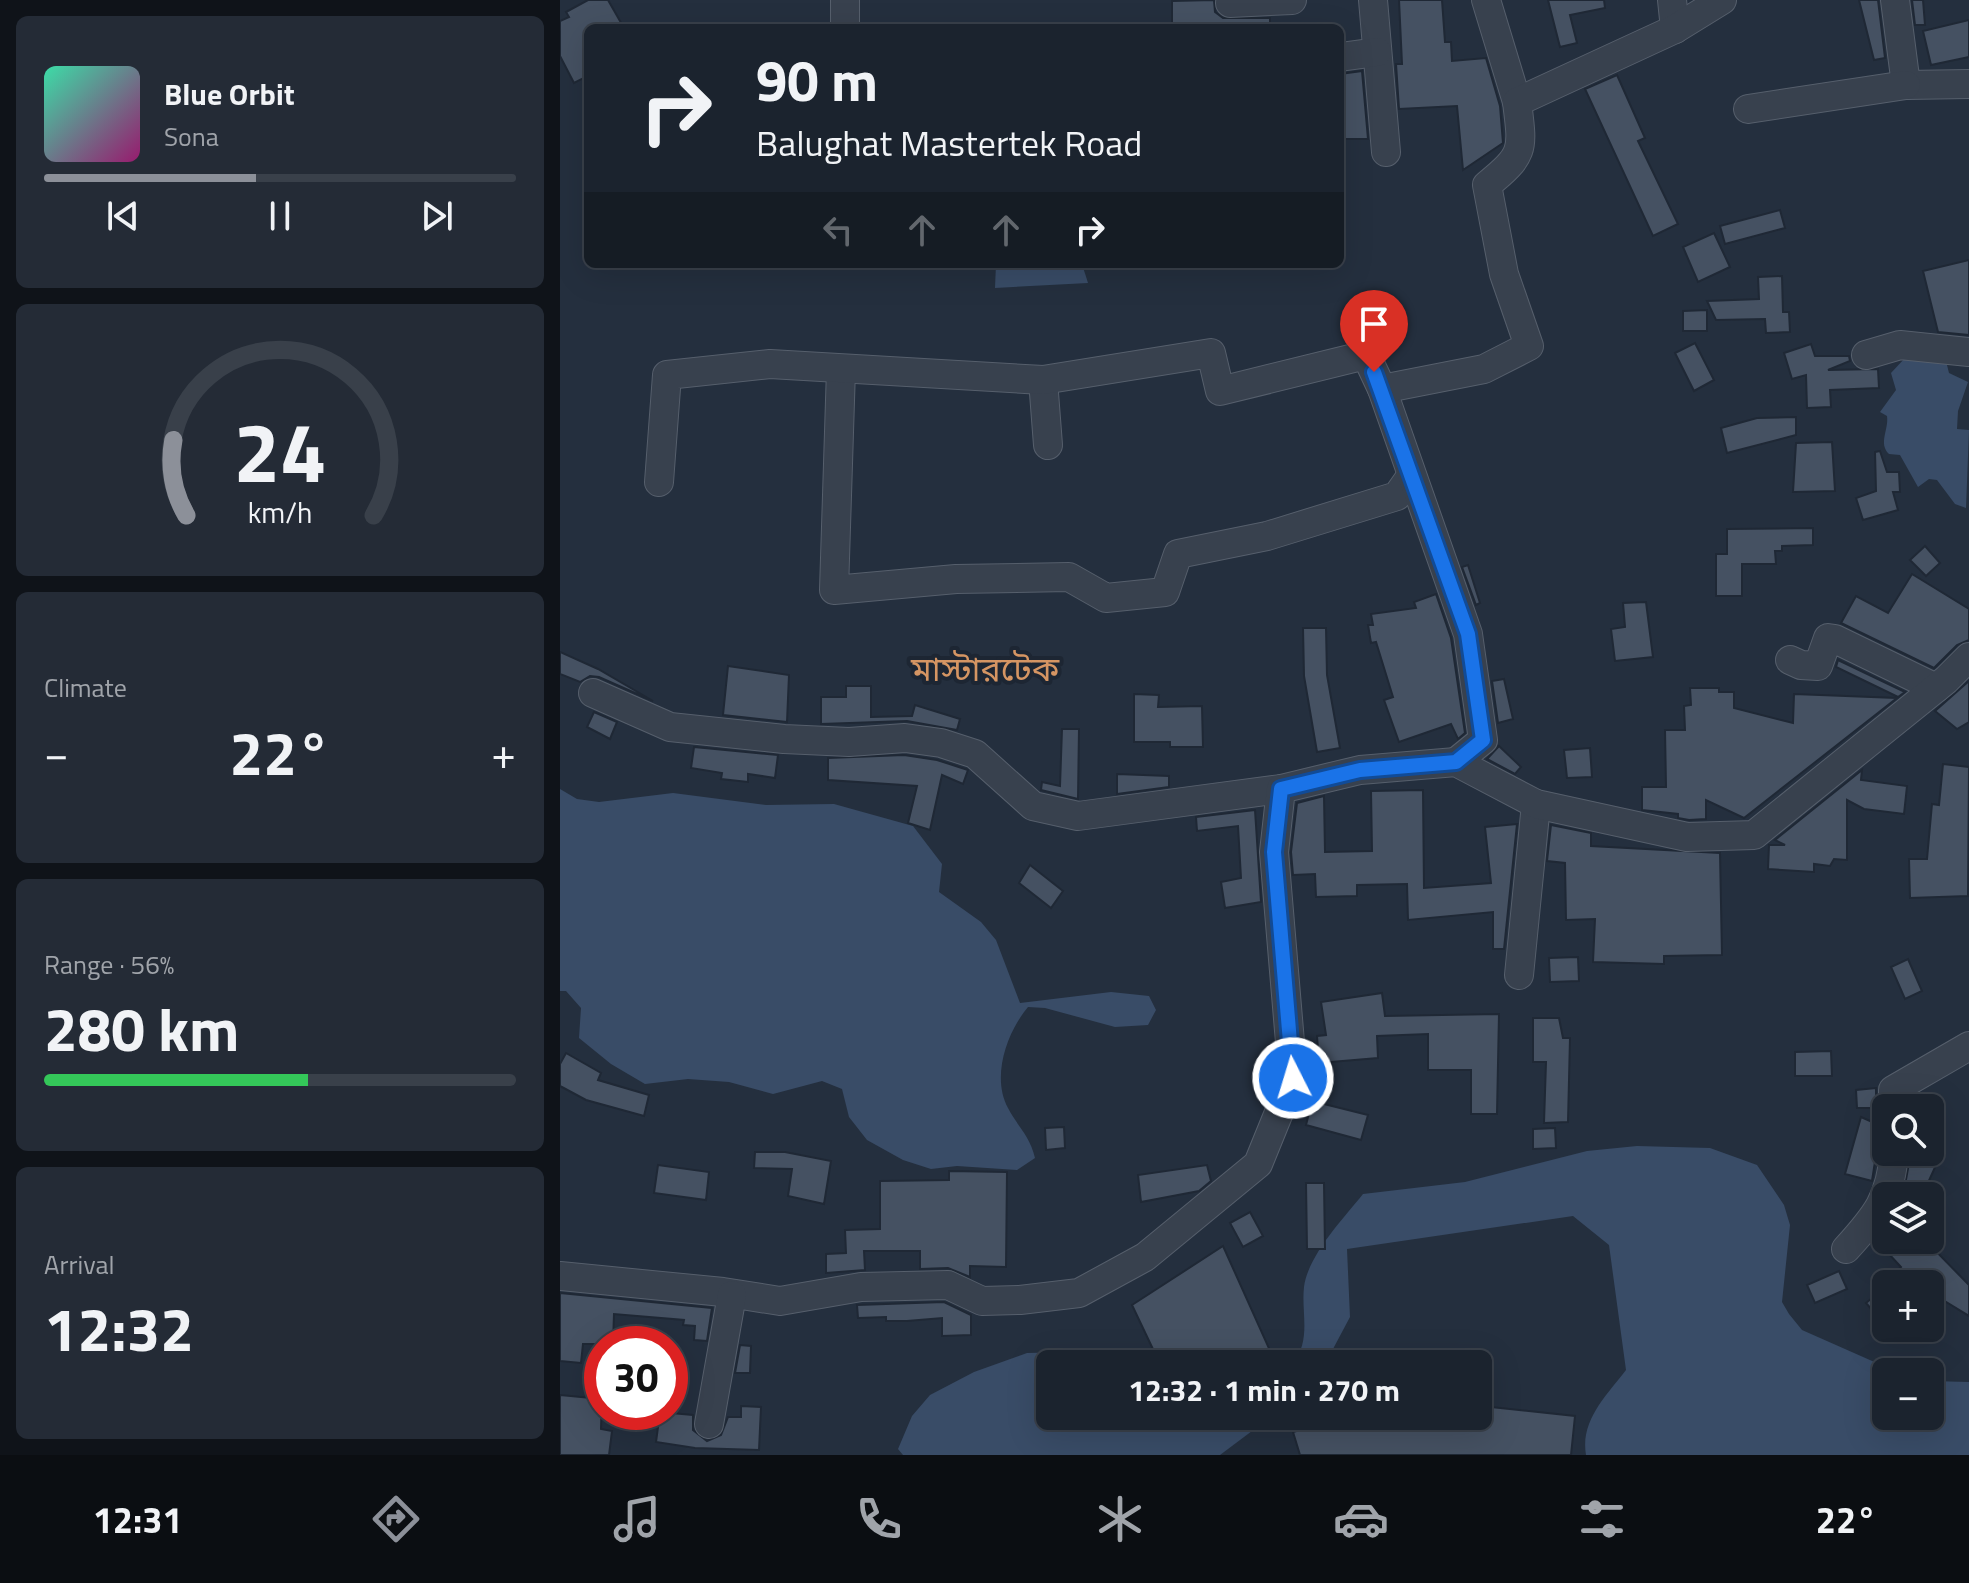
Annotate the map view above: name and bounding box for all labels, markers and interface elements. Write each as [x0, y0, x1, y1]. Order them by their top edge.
text: 90 m [756, 38, 878, 123]
icon: right [624, 56, 728, 160]
text: Blue Orbit [164, 71, 295, 117]
text: Balughat Mastertek Road [756, 115, 1142, 170]
text: Sona [164, 117, 219, 156]
icon: previous [101, 194, 145, 238]
icon: pause [258, 194, 302, 238]
icon: next [415, 194, 459, 238]
icon: left [816, 208, 860, 252]
icon: ahead [900, 208, 944, 252]
icon: ahead [984, 208, 1028, 252]
icon: right [1068, 208, 1112, 252]
pin [1340, 290, 1408, 372]
icon: arrive [1352, 302, 1396, 346]
text: 24 [233, 387, 327, 513]
text: km/h [248, 491, 312, 534]
district label: মাস্টারটেক [910, 642, 1060, 694]
text: Climate [44, 668, 127, 707]
text: 22° [230, 707, 330, 798]
text: − [44, 719, 69, 786]
text: + [491, 719, 516, 786]
text: Range · 56% [44, 945, 174, 984]
text: 280 km [44, 983, 239, 1074]
position arrow [1251, 1036, 1335, 1120]
map controls [1872, 1094, 1944, 1430]
button: search [1872, 1094, 1944, 1166]
button: layers [1872, 1182, 1944, 1254]
text: Arrival [44, 1245, 115, 1284]
button: + [1872, 1270, 1944, 1342]
text: 12:32 [44, 1283, 194, 1374]
speed limit sign: 30 [584, 1326, 688, 1430]
button: − [1872, 1358, 1944, 1430]
text: 12:32 · 1 min · 270 m [1128, 1367, 1400, 1413]
icon: directions [368, 1491, 424, 1547]
icon: music [609, 1491, 665, 1547]
icon: phone [851, 1491, 907, 1547]
icon: climate [1092, 1491, 1148, 1547]
icon: car [1333, 1491, 1389, 1547]
icon: filters [1574, 1491, 1630, 1547]
text: 12:31 [93, 1492, 183, 1547]
text: 22° [1816, 1492, 1876, 1547]

